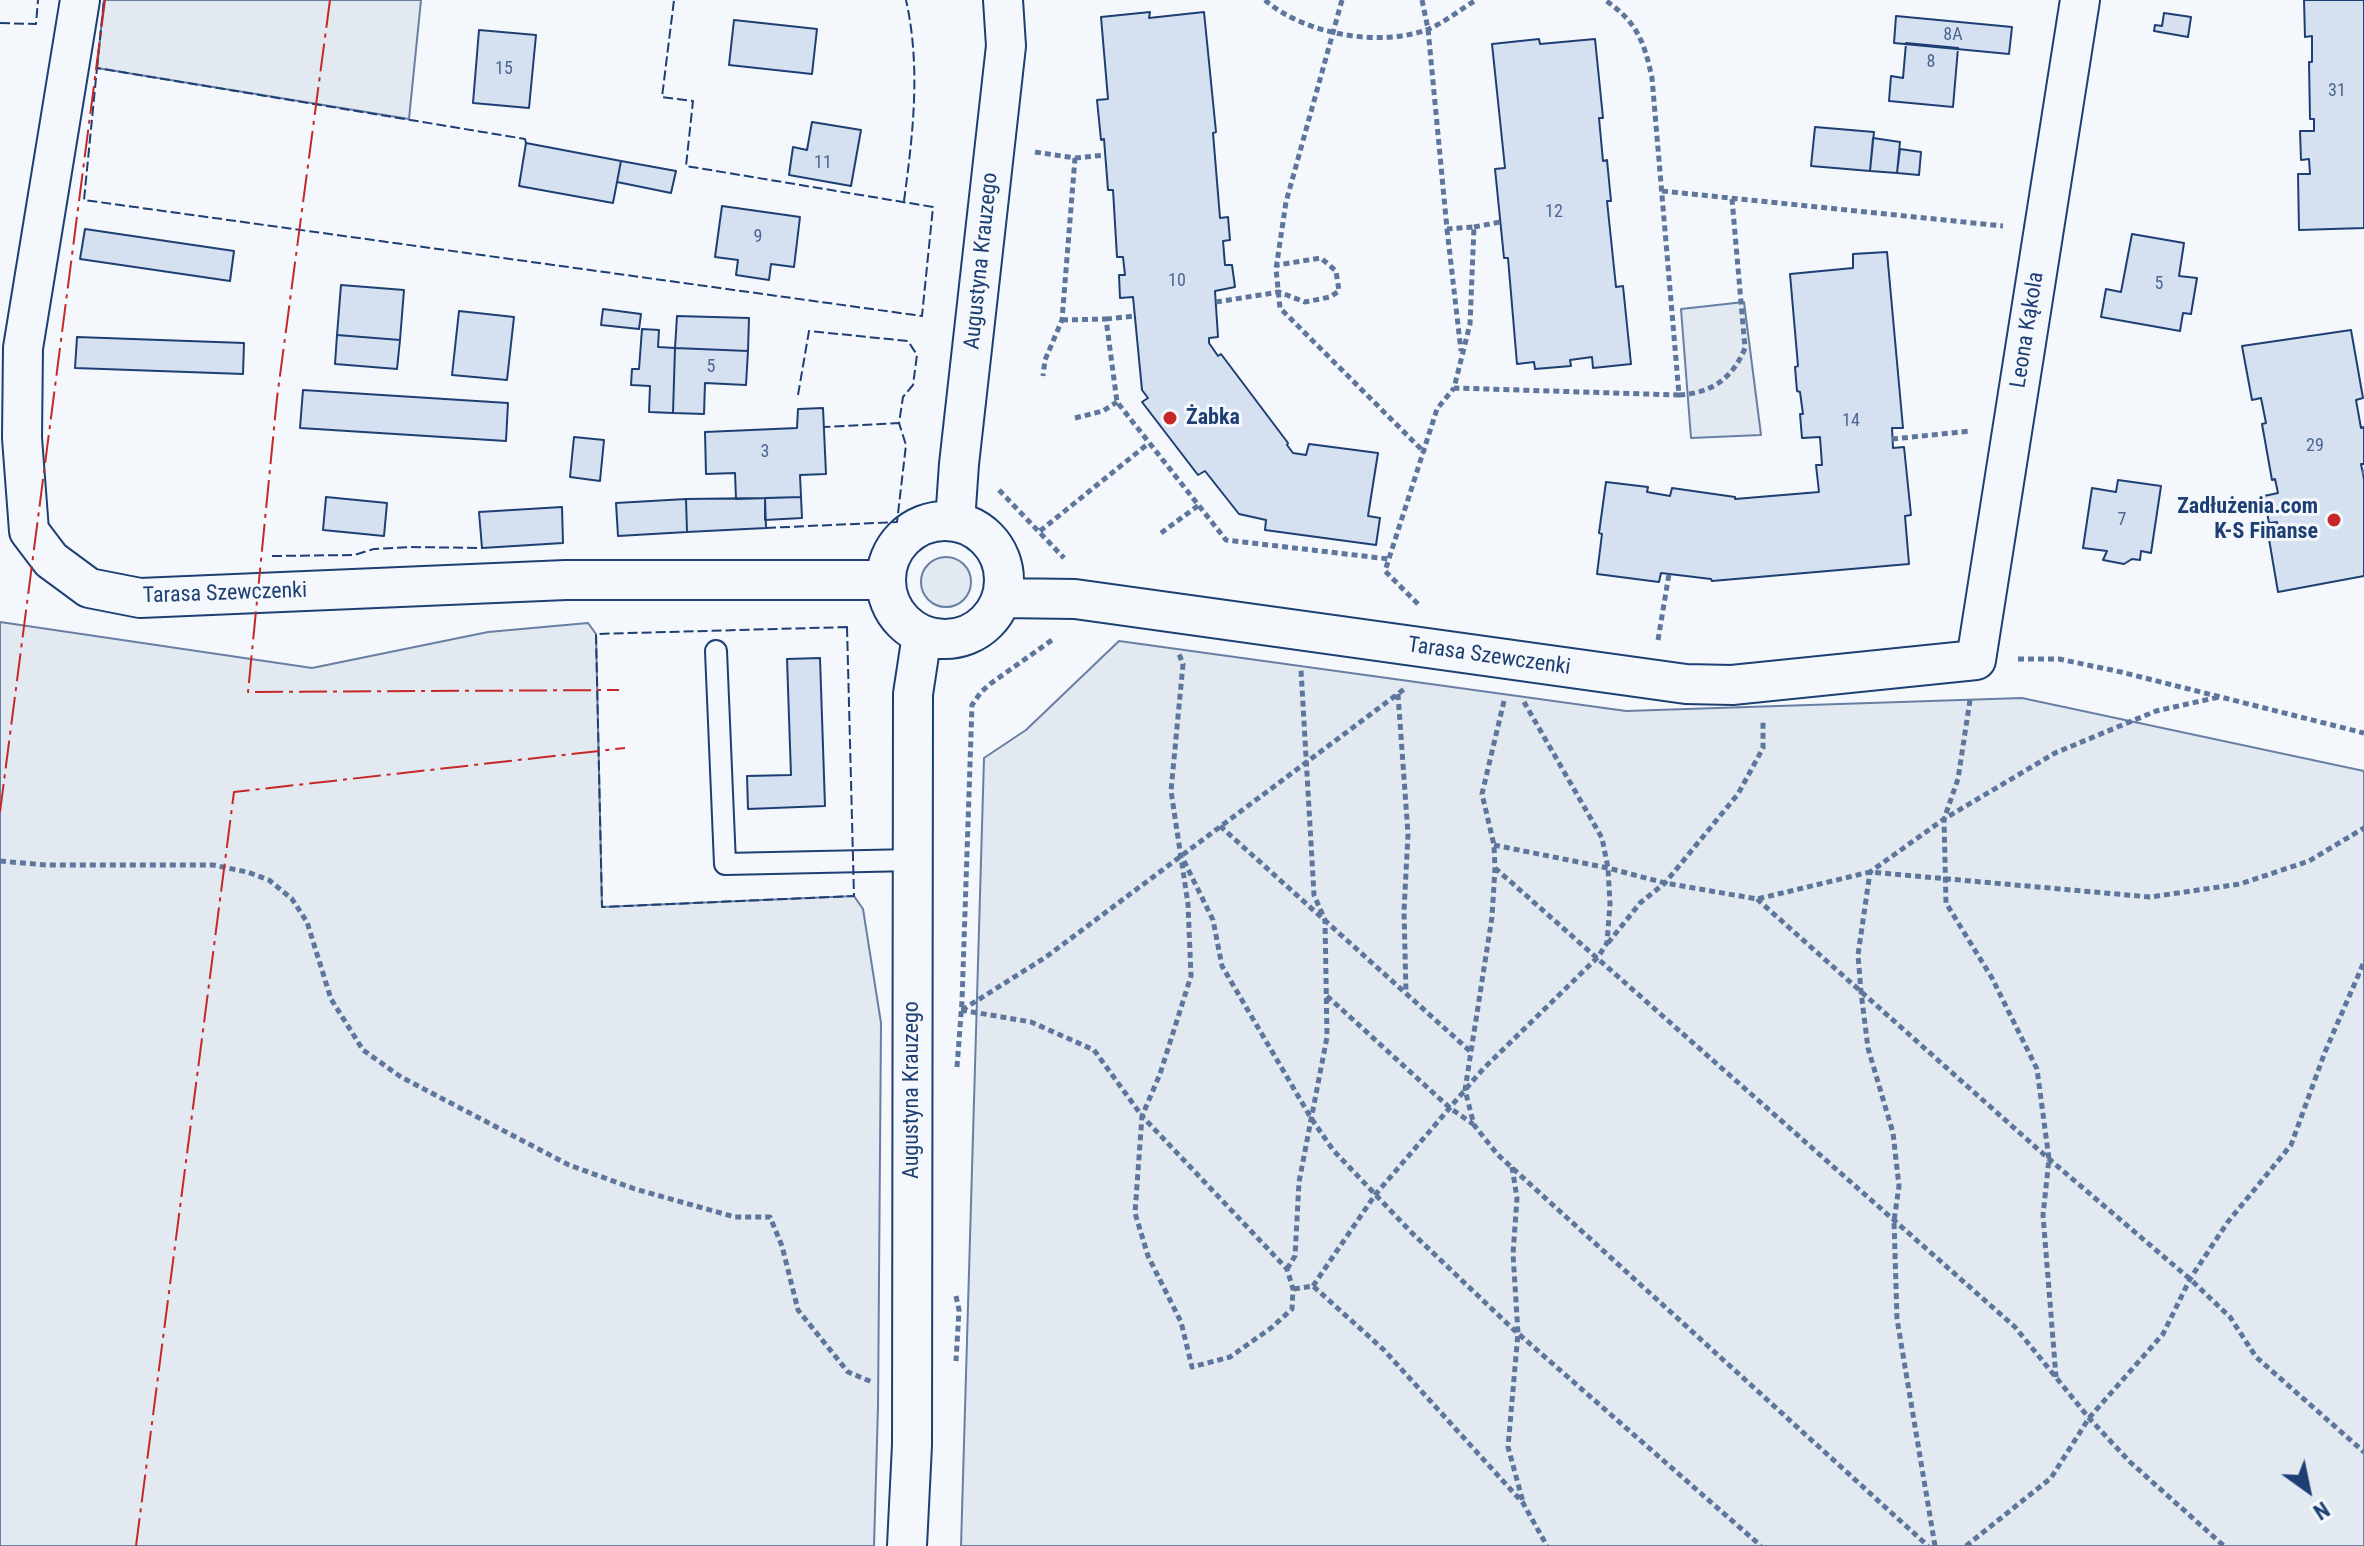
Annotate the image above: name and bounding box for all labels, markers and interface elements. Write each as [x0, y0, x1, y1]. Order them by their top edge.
house number: 8A [1943, 24, 1963, 46]
house number: 8 [1927, 51, 1935, 73]
house number: 15 [495, 58, 513, 80]
house number: 31 [2328, 80, 2346, 102]
house number: 11 [814, 152, 832, 174]
street label: Augustyna Krauzego [960, 171, 1004, 351]
house number: 12 [1545, 201, 1563, 223]
house number: 9 [754, 226, 762, 248]
house number: 10 [1168, 270, 1186, 292]
street label: Leona Kąkola [2006, 270, 2050, 390]
house number: 5 [2155, 273, 2163, 295]
house number: 5 [707, 356, 715, 378]
place label: Żabka [1186, 405, 1240, 431]
marker: Żabka [1161, 409, 1179, 427]
house number: 14 [1842, 410, 1860, 432]
house number: 29 [2306, 435, 2324, 457]
house number: 3 [761, 441, 769, 463]
place label: Zadłużenia.com K-S Finanse [2177, 494, 2318, 546]
house number: 7 [2118, 509, 2126, 531]
marker: Zadłużenia.com K-S Finanse [2325, 511, 2343, 529]
street label: Tarasa Szewczenki [142, 578, 308, 610]
street label: Tarasa Szewczenki [1406, 632, 1572, 682]
street label: Augustyna Krauzego [899, 1001, 925, 1179]
north arrow [2268, 1450, 2348, 1530]
text: N [2309, 1496, 2334, 1525]

